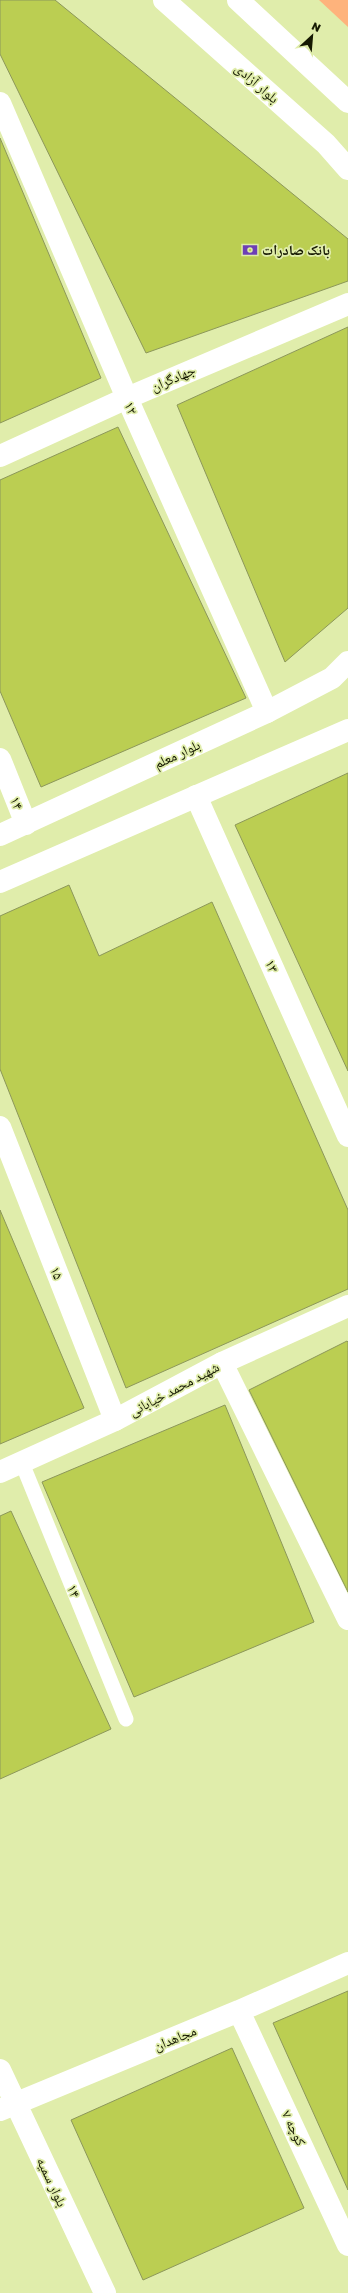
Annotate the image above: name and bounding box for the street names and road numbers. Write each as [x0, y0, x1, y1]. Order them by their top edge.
street label: بلوار آزادی [231, 59, 283, 107]
street label: جهادگران [148, 361, 198, 395]
street label: ۱۲ [121, 399, 142, 417]
street label: بلوار معلم [151, 735, 204, 773]
street label: ۱۴ [7, 794, 28, 812]
street label: ۱۳ [262, 957, 283, 975]
street label: ۱۵ [47, 1264, 68, 1282]
street label: شهید محمد خیابانی [126, 1358, 222, 1420]
street label: ۱۴ [64, 1582, 85, 1600]
street label: مجاهدان [151, 2021, 199, 2055]
street label: کوچه ۷ [278, 2107, 310, 2149]
street label: بلوار سمیه [33, 2154, 71, 2210]

